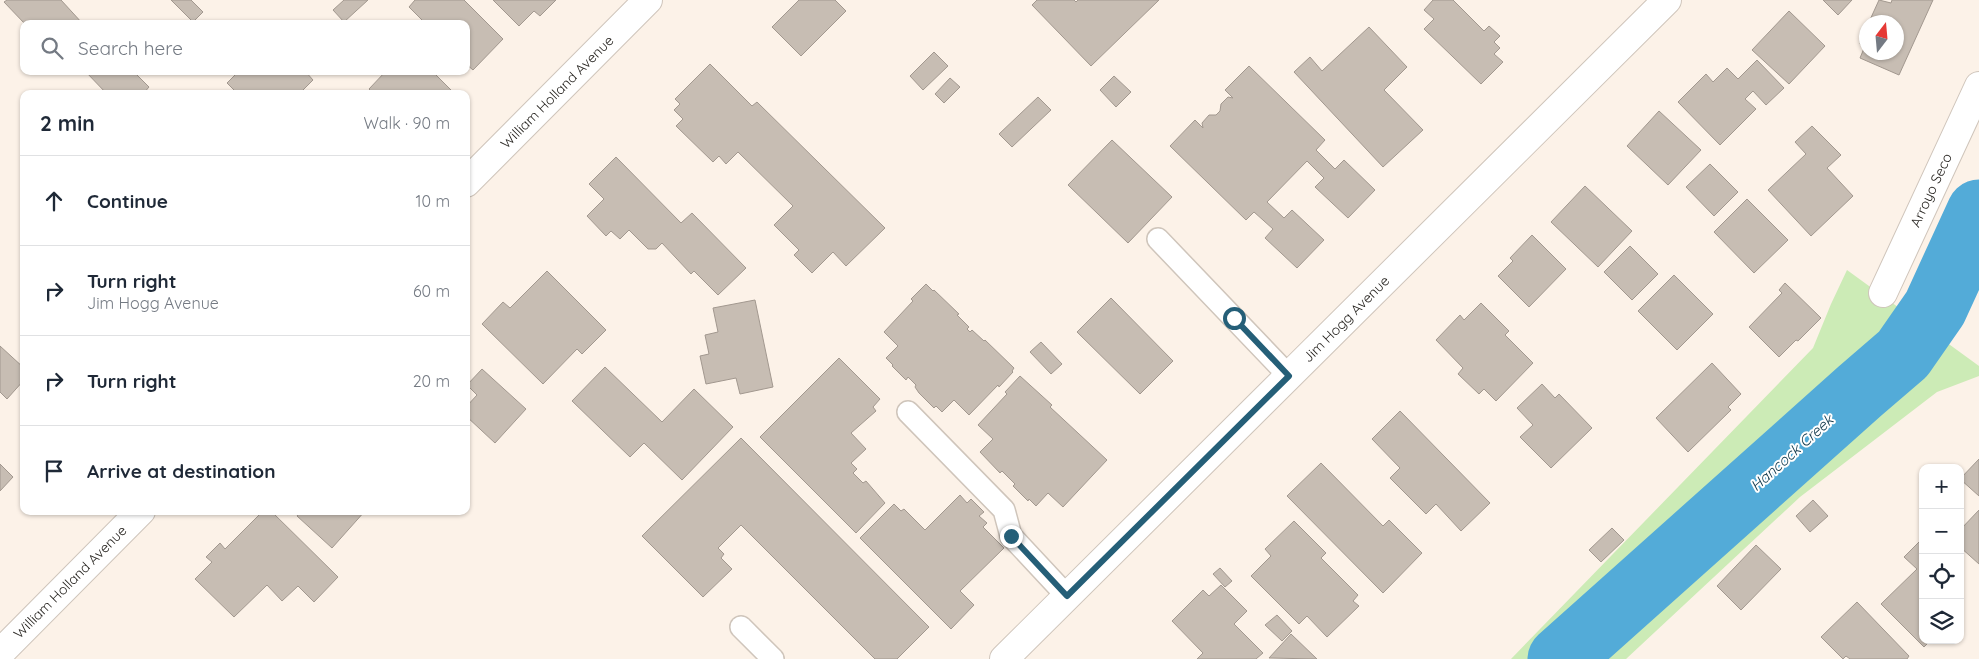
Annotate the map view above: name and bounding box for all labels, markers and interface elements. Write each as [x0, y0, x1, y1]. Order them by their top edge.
north arrow [1859, 15, 1904, 60]
search box [20, 20, 470, 75]
street label: William Holland Avenue [497, 32, 617, 152]
icon: search [38, 34, 66, 62]
text: Search here [78, 36, 183, 60]
text: 2 min [40, 110, 95, 136]
text: Walk · 90 m [363, 113, 450, 133]
street label: Arroyo Seco [1906, 150, 1956, 230]
icon: ahead [40, 187, 68, 215]
text: Continue [87, 189, 168, 213]
text: 10 m [416, 191, 450, 211]
text: Turn right [87, 269, 176, 293]
street label: Jim Hogg Avenue [1299, 272, 1393, 366]
icon: right [40, 277, 68, 305]
text: 60 m [413, 281, 450, 301]
text: Jim Hogg Avenue [87, 293, 219, 313]
route start [1223, 307, 1246, 330]
icon: right [40, 367, 68, 395]
text: Turn right [87, 369, 176, 393]
text: 20 m [413, 371, 450, 391]
water label: Hancock Creek [1746, 409, 1839, 495]
icon: arrive [40, 457, 68, 485]
text: Arrive at destination [87, 459, 276, 483]
map controls [1919, 464, 1964, 644]
button: + [1919, 464, 1964, 509]
button: − [1919, 509, 1964, 554]
street label: William Holland Avenue [10, 522, 130, 642]
route end [1000, 525, 1023, 548]
button: locate [1919, 554, 1964, 599]
button: layers [1919, 599, 1964, 644]

